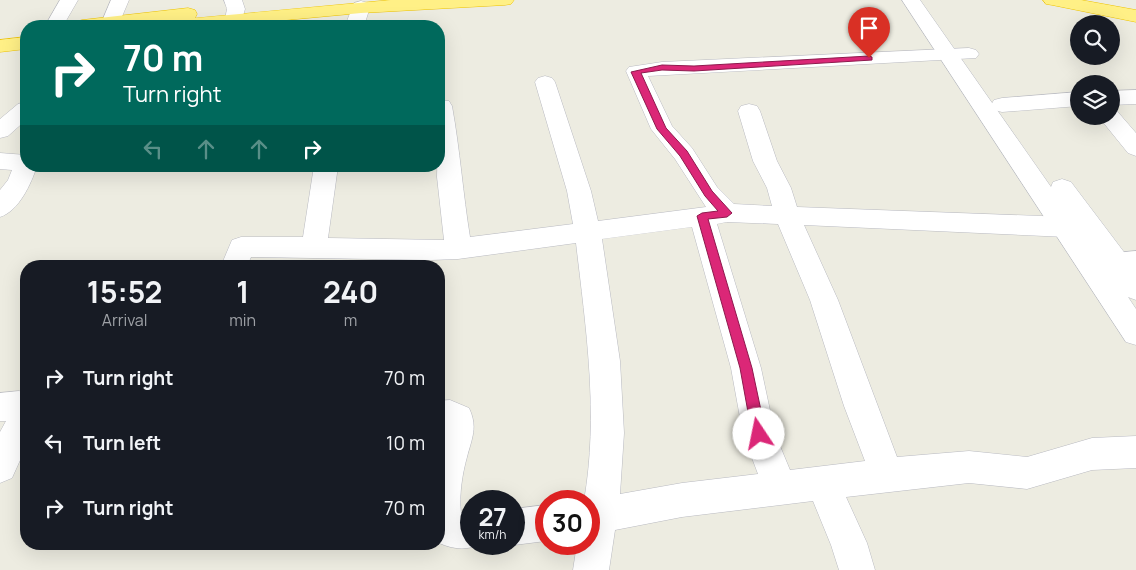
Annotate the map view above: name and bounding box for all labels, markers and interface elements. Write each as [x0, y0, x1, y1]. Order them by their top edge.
pin [848, 7, 890, 58]
icon: arrive [855, 14, 883, 42]
map controls [1070, 15, 1120, 125]
button: search [1070, 15, 1120, 65]
text: 70 m [123, 34, 203, 82]
icon: right [40, 40, 105, 105]
button: layers [1070, 75, 1120, 125]
text: Turn right [123, 79, 221, 109]
icon: left [139, 135, 167, 163]
icon: ahead [192, 135, 220, 163]
icon: ahead [245, 135, 273, 163]
icon: right [298, 135, 326, 163]
text: 15:52 [87, 271, 162, 312]
text: 1 [236, 271, 249, 312]
text: 240 [323, 271, 378, 312]
text: Arrival [102, 309, 147, 331]
text: min [229, 309, 256, 331]
text: m [344, 309, 357, 331]
icon: right [40, 364, 68, 392]
text: Turn right [83, 365, 173, 391]
text: 70 m [384, 365, 425, 391]
position arrow [732, 407, 784, 459]
icon: left [40, 429, 68, 457]
text: Turn left [83, 430, 161, 456]
text: 10 m [386, 430, 425, 456]
speed limit sign: 30 [535, 490, 600, 555]
icon: right [40, 494, 68, 522]
text: Turn right [83, 495, 173, 521]
text: 70 m [384, 495, 425, 521]
text: 27 [478, 499, 507, 534]
text: km/h [479, 526, 506, 543]

